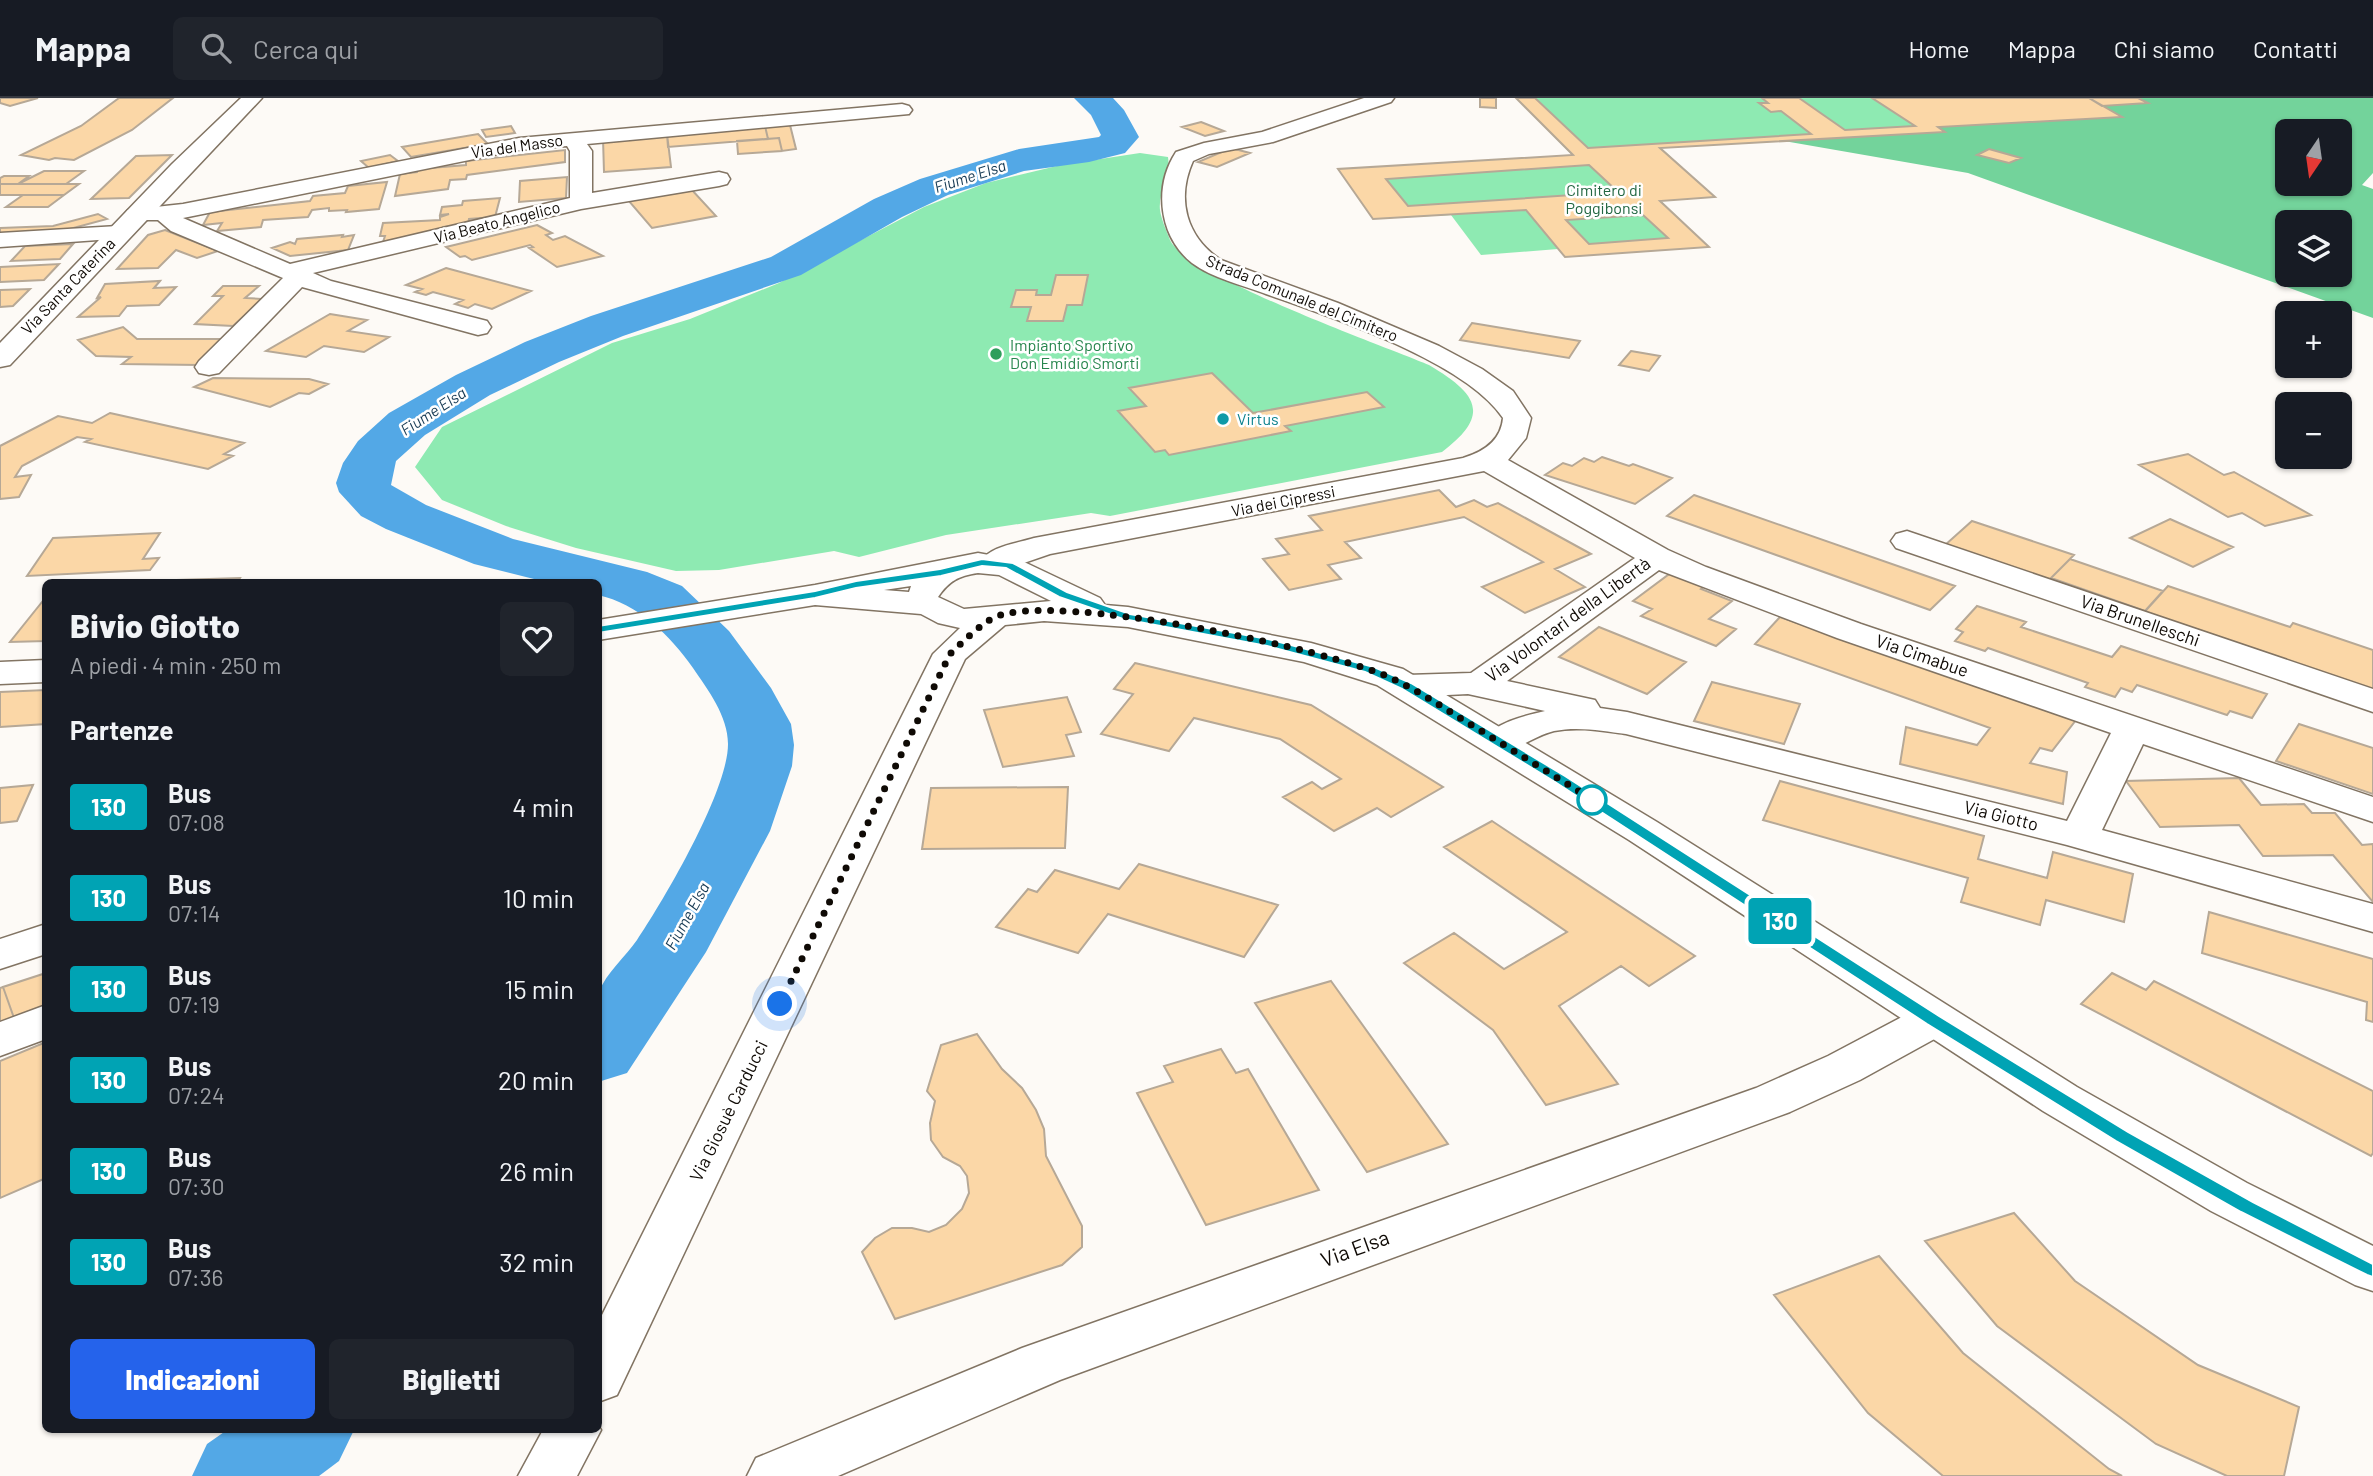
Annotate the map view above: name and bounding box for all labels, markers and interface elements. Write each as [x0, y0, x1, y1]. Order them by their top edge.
search box [173, 17, 663, 80]
text: Mappa [35, 28, 131, 68]
icon: search [197, 29, 235, 67]
text: Cerca qui [253, 33, 359, 64]
text: Home [1908, 34, 1970, 63]
text: Mappa [2008, 34, 2076, 63]
text: Chi siamo [2114, 34, 2215, 63]
text: Contatti [2253, 34, 2338, 63]
north arrow [2275, 119, 2352, 196]
map controls [2275, 119, 2352, 469]
street label: Via del Masso [470, 130, 564, 161]
water label: Fiume Elsa [932, 155, 1008, 196]
park label: Cimitero di Poggibonsi [1566, 180, 1642, 217]
street label: Via Beato Angelico [432, 197, 562, 246]
button: layers [2275, 210, 2352, 287]
street label: Via Santa Caterina [17, 233, 118, 338]
street label: Strada Comunale del Cimitero [1203, 250, 1401, 345]
button: + [2275, 301, 2352, 378]
place label: Impianto Sportivo Don Emidio Smorti [1010, 335, 1139, 372]
marker: Impianto Sportivo Don Emidio Smorti [988, 346, 1004, 362]
water label: Fiume Elsa [396, 382, 469, 439]
button: − [2275, 392, 2352, 469]
place label: Virtus [1237, 409, 1279, 428]
marker: Virtus [1215, 411, 1231, 427]
street label: Via dei Cipressi [1229, 481, 1336, 520]
street label: Via Volontari della Libertà [1481, 552, 1654, 687]
street label: Via Brunelleschi [2078, 589, 2203, 651]
button: heart [500, 602, 574, 676]
text: Bivio Giotto [70, 605, 240, 645]
street label: Via Cimabue [1873, 629, 1972, 681]
text: A piedi · 4 min · 250 m [70, 651, 281, 679]
text: Partenze [70, 714, 173, 745]
text: Bus [168, 777, 211, 808]
unlabelled marker [1577, 785, 1607, 815]
text: 4 min [512, 791, 574, 822]
text: 130 [91, 792, 126, 821]
street label: Via Giotto [1962, 795, 2041, 835]
text: 07:08 [168, 808, 225, 836]
text: Bus [168, 868, 211, 899]
water label: Fiume Elsa [660, 879, 713, 953]
text: 10 min [503, 882, 574, 913]
text: 130 [91, 883, 126, 912]
line badge: 130 [1740, 898, 1820, 944]
text: 07:14 [168, 899, 220, 927]
text: 130 [1762, 906, 1798, 935]
text: Bus [168, 959, 211, 990]
text: 15 min [504, 973, 574, 1004]
text: 130 [91, 974, 126, 1003]
your location [762, 986, 797, 1021]
text: 07:19 [168, 990, 220, 1018]
street label: Via Giosuè Carducci [684, 1036, 772, 1185]
text: Bus [168, 1050, 211, 1081]
text: 20 min [498, 1064, 574, 1095]
text: 130 [91, 1065, 126, 1094]
text: 07:24 [168, 1081, 225, 1109]
text: Bus [168, 1141, 211, 1172]
text: 26 min [499, 1155, 574, 1186]
text: 130 [91, 1156, 126, 1185]
text: 07:30 [168, 1172, 225, 1200]
street label: Via Elsa [1317, 1224, 1392, 1271]
text: Bus [168, 1232, 211, 1263]
text: 32 min [499, 1246, 574, 1277]
text: 130 [91, 1247, 126, 1276]
text: 07:36 [168, 1263, 223, 1291]
button: Indicazioni [70, 1339, 315, 1419]
button: Biglietti [329, 1339, 574, 1419]

